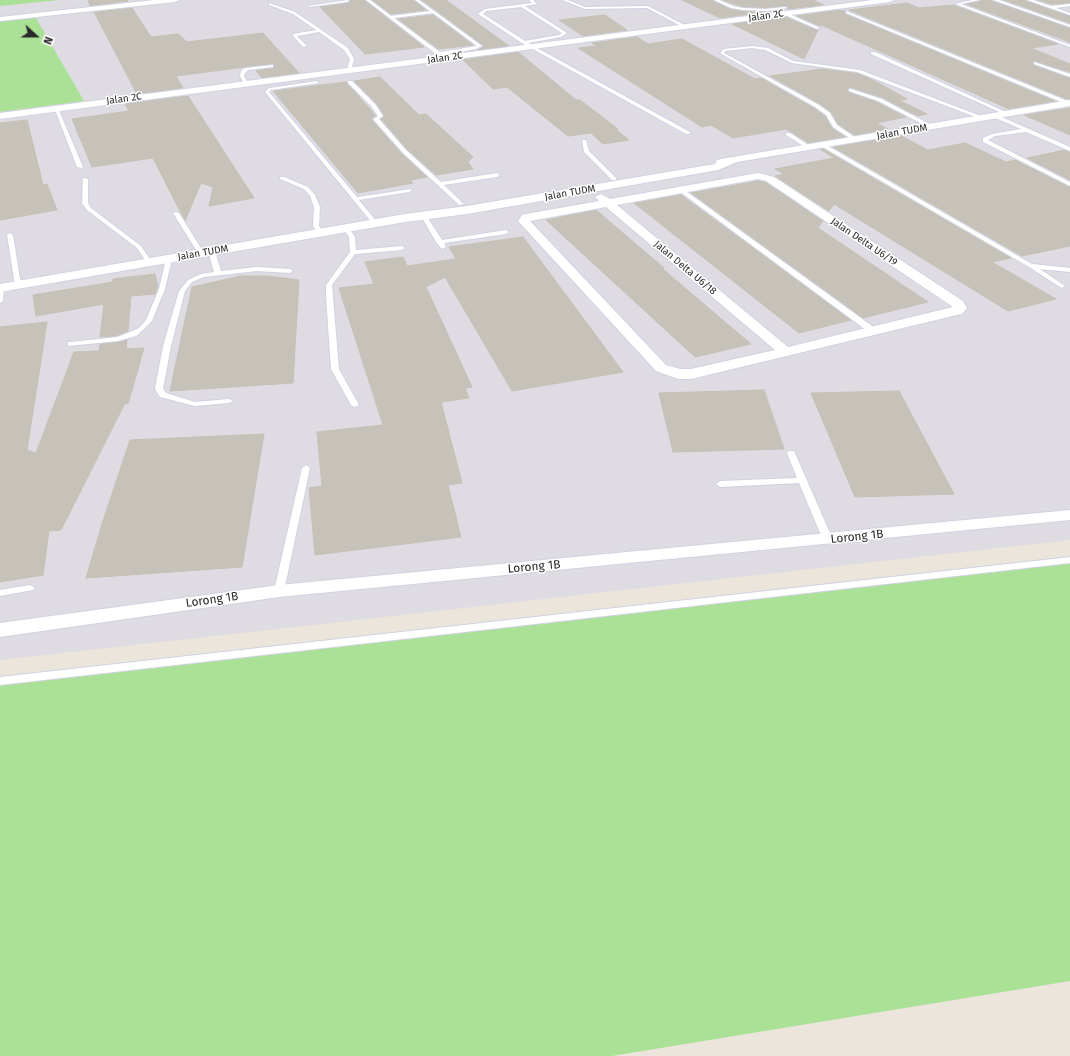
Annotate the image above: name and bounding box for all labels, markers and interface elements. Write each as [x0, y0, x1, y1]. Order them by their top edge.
street label: Jalan 2C [748, 8, 784, 24]
north arrow [16, 16, 56, 56]
text: N [40, 35, 55, 46]
street label: Jalan 2C [427, 50, 463, 66]
street label: Jalan 2C [106, 91, 142, 107]
street label: Jalan TUDM [876, 122, 928, 142]
street label: Jalan TUDM [544, 183, 596, 203]
street label: Jalan Delta U6/19 [828, 215, 900, 269]
street label: Jalan Delta U6/18 [651, 238, 719, 298]
street label: Jalan TUDM [177, 243, 229, 263]
street label: Lorong 1B [830, 527, 884, 547]
street label: Lorong 1B [507, 558, 561, 576]
street label: Lorong 1B [185, 589, 239, 611]

